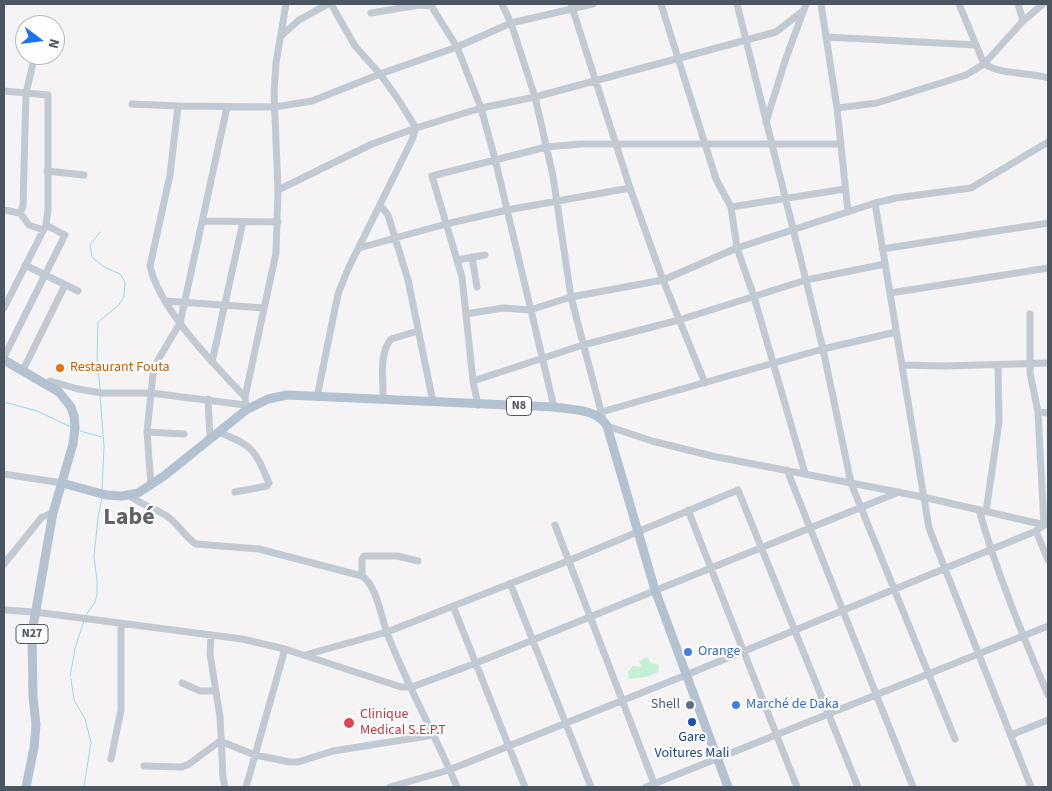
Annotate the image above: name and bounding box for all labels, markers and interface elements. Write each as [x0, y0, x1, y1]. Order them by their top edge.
north arrow [15, 15, 65, 65]
text: N [43, 37, 64, 51]
place label: Restaurant Fouta [70, 360, 170, 376]
marker: Restaurant Fouta [54, 362, 66, 374]
road number: N8 [506, 396, 532, 416]
district label: Labé [103, 505, 155, 533]
road number: N27 [16, 624, 48, 644]
place label: Orange [698, 644, 740, 660]
marker: Orange [682, 646, 694, 658]
place label: Shell [651, 697, 680, 713]
place label: Marché de Daka [746, 697, 839, 713]
marker: Shell [684, 699, 696, 711]
marker: Marché de Daka [730, 699, 742, 711]
place label: Clinique Medical S.E.P.T [360, 707, 446, 740]
marker: Clinique Medical S.E.P.T [342, 716, 356, 730]
marker: Gare Voitures Mali [686, 716, 698, 728]
place label: Gare Voitures Mali [655, 730, 729, 762]

